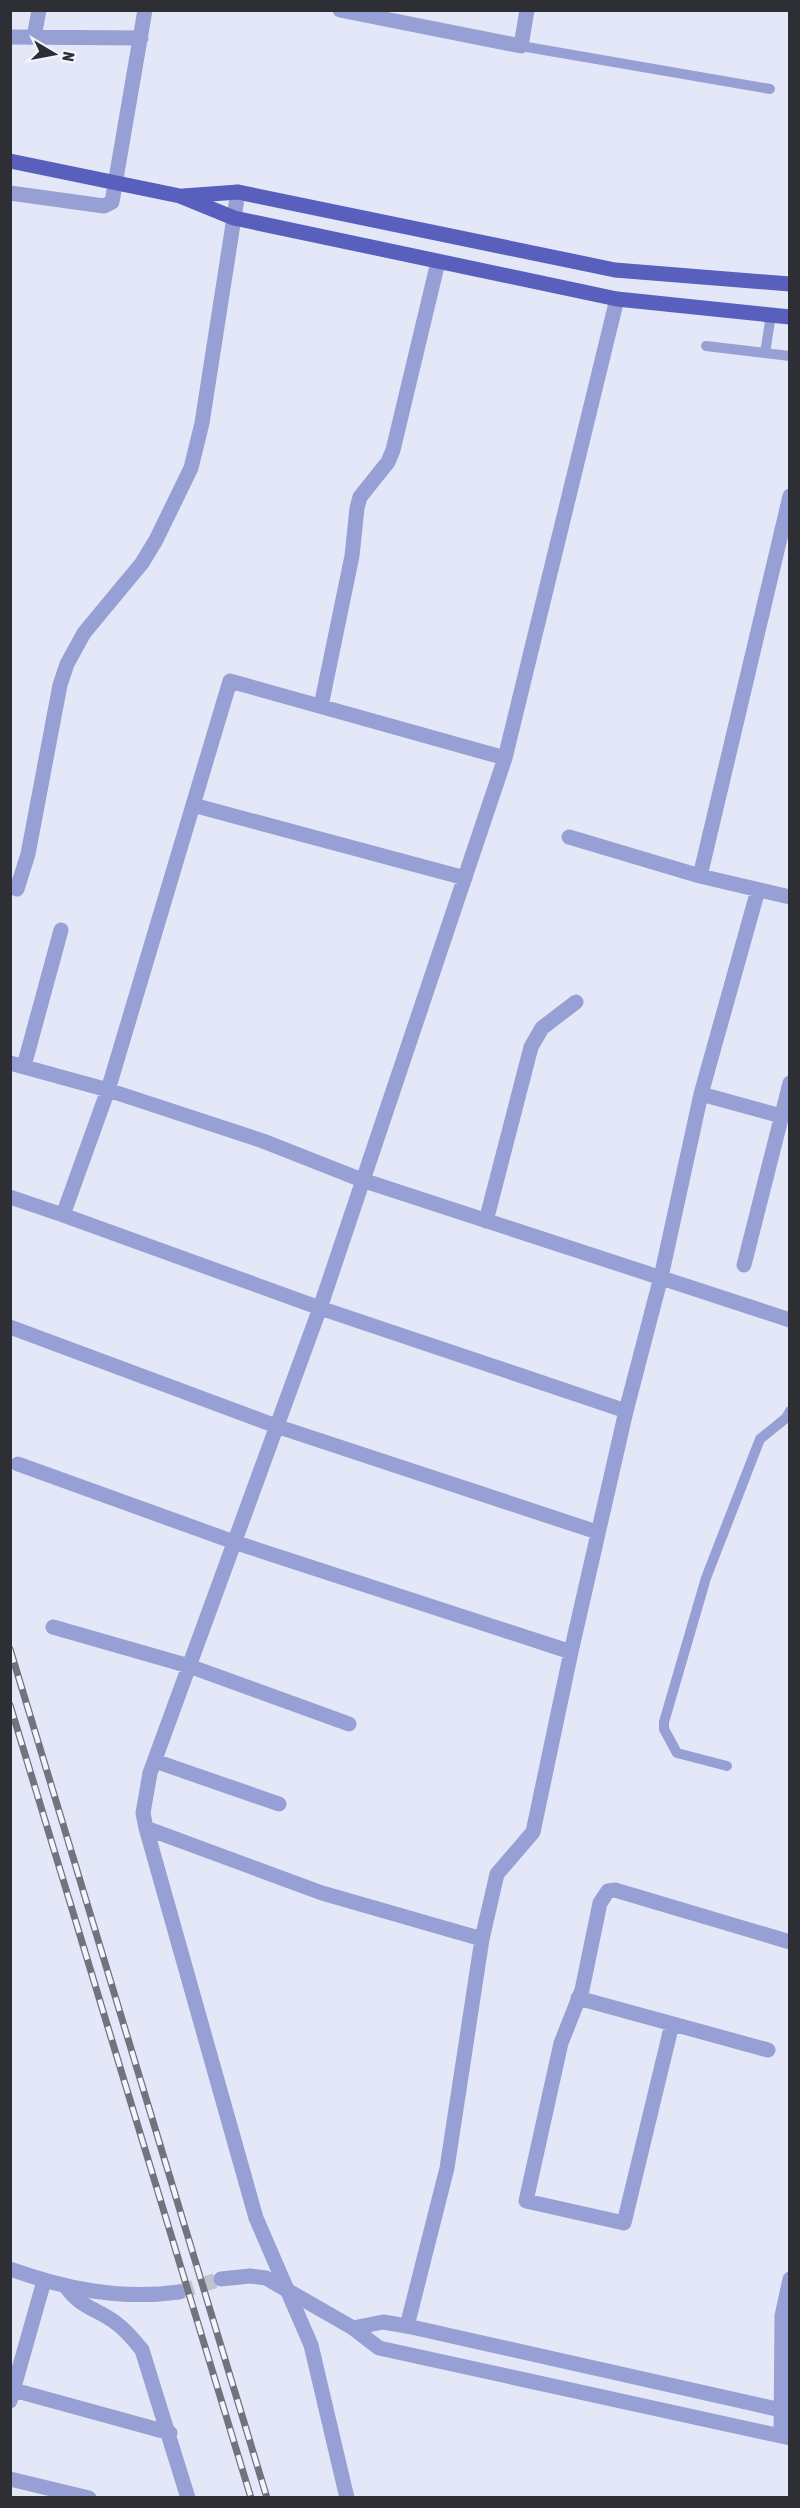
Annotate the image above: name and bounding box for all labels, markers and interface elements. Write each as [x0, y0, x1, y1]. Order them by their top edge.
north arrow [24, 24, 84, 84]
text: N [59, 50, 78, 63]

